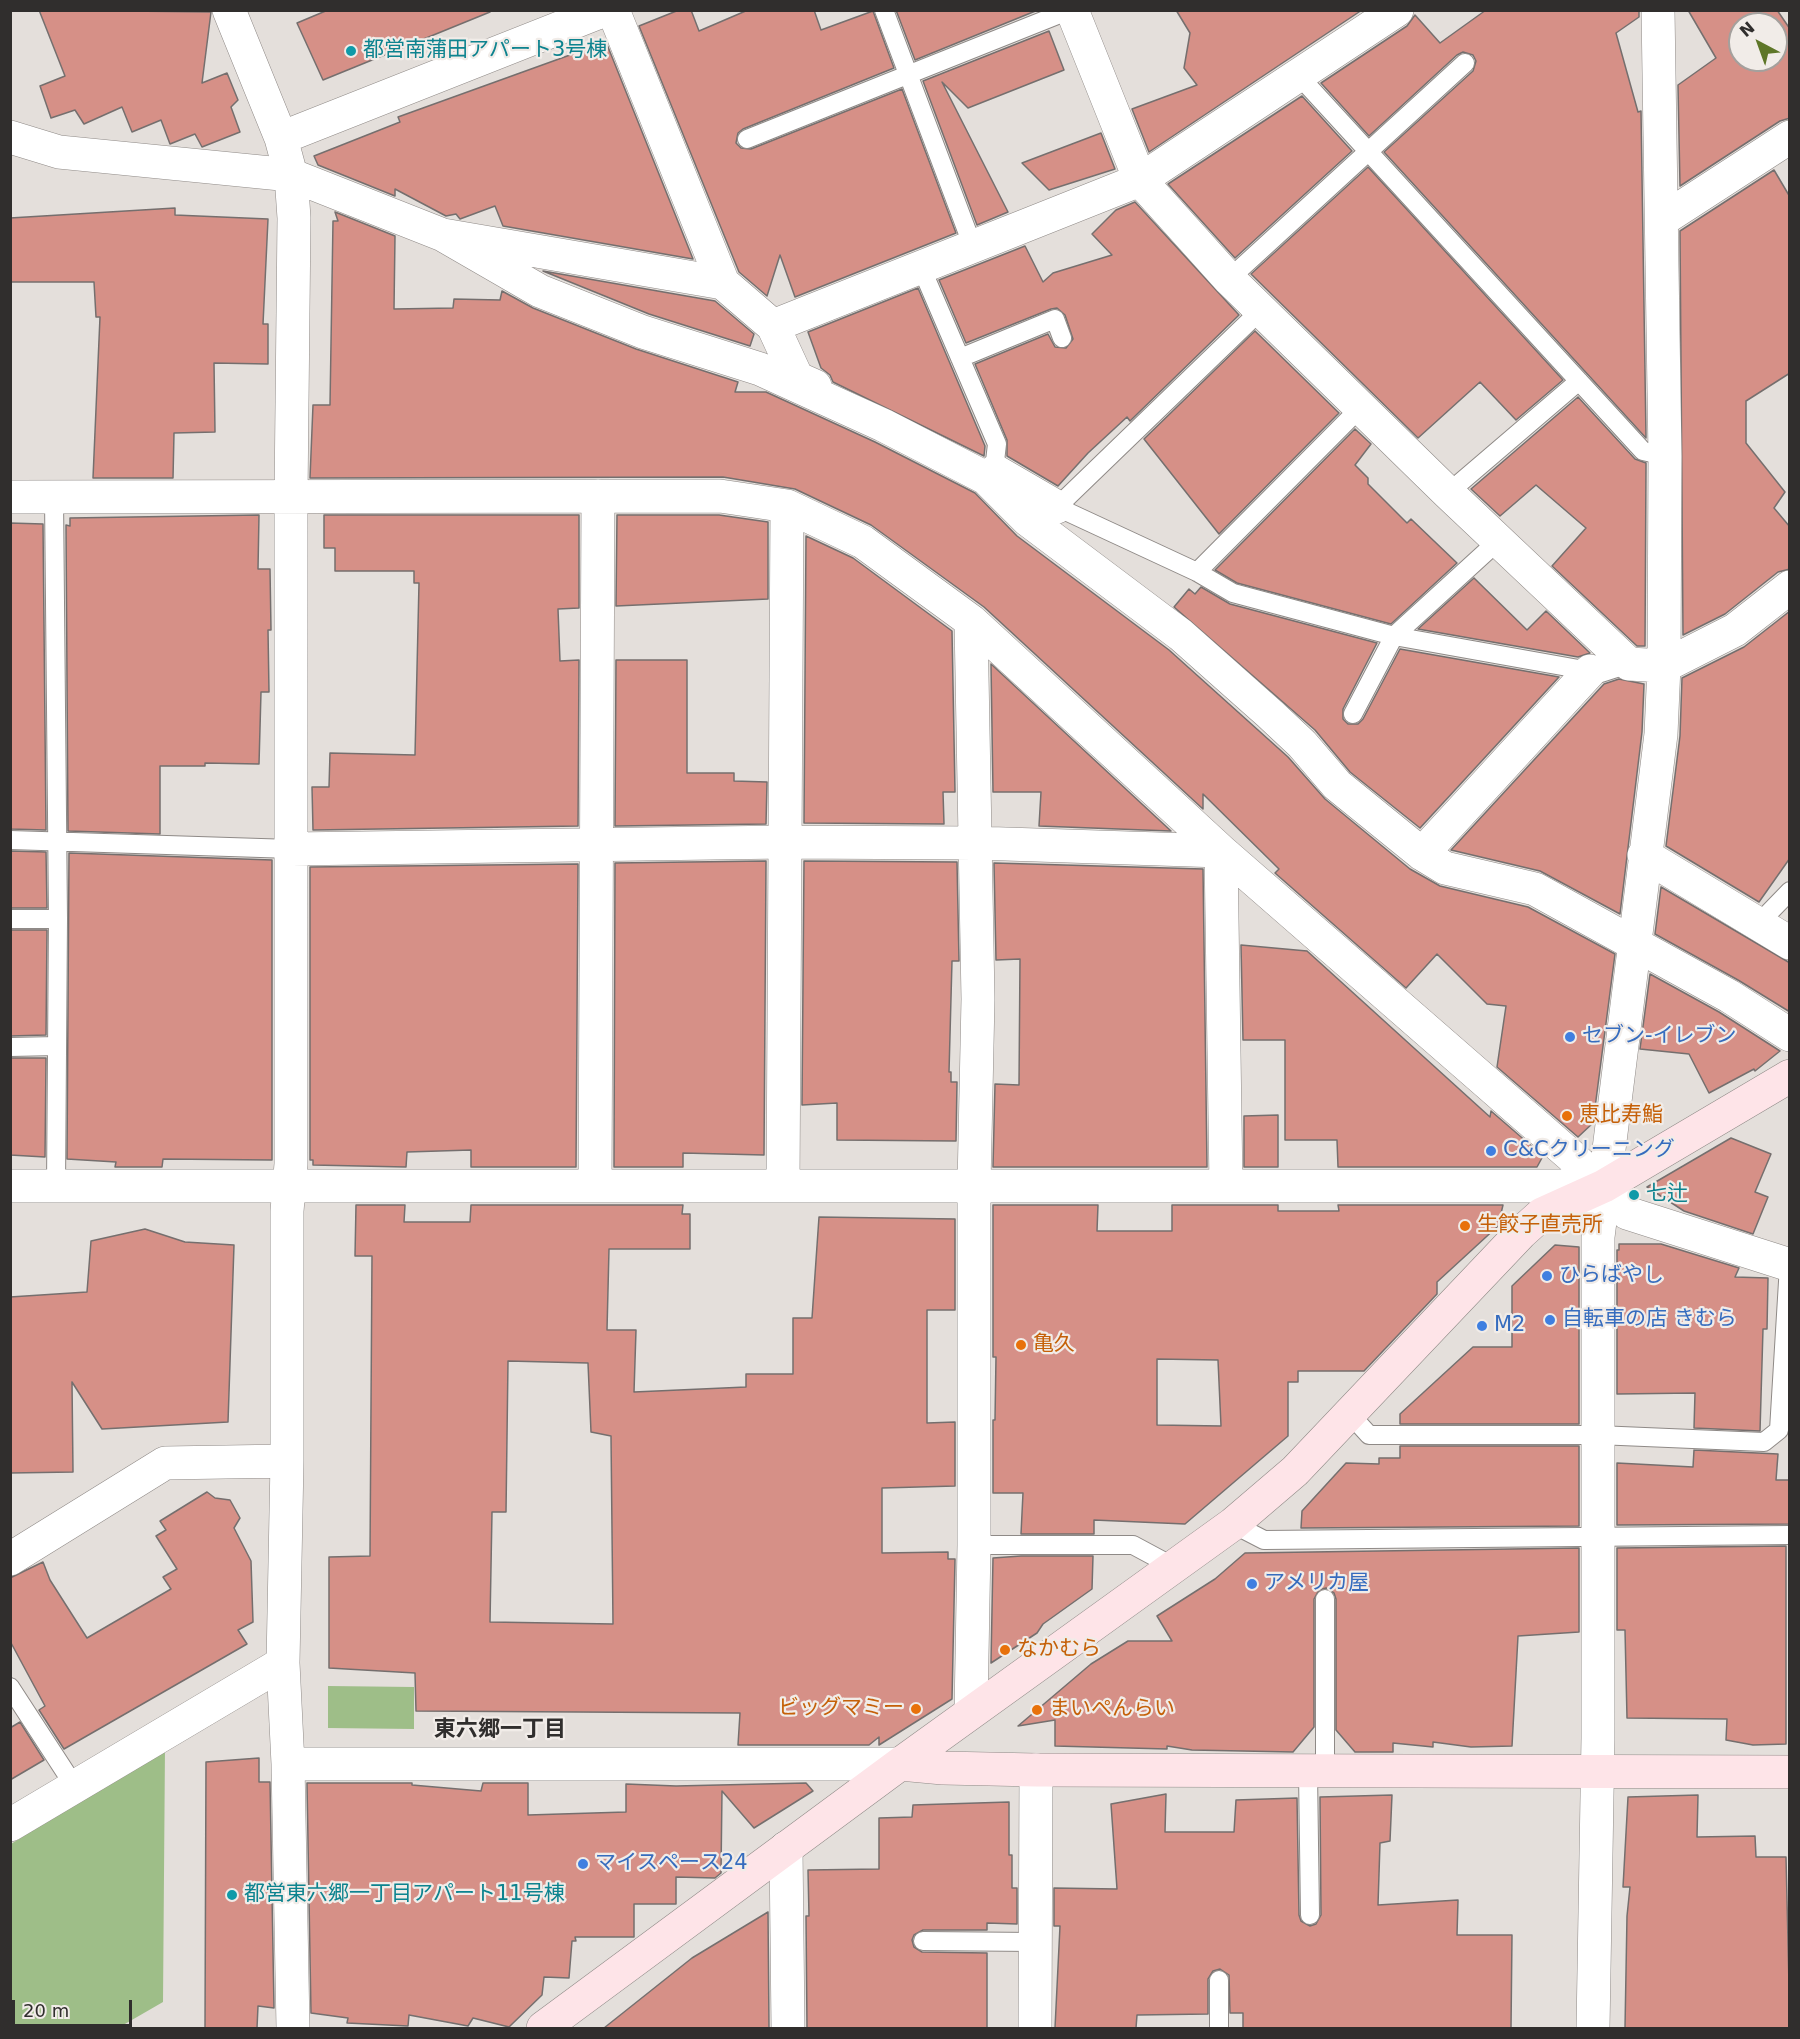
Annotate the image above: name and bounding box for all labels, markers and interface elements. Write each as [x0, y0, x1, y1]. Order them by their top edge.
north arrow [1728, 12, 1788, 72]
text: N [1736, 18, 1758, 41]
place label: 都営南蒲田アパート3号棟 [363, 38, 607, 64]
marker: 都営南蒲田アパート3号棟 [344, 44, 358, 58]
place label: セブン-イレブン [1582, 1024, 1737, 1050]
marker: セブン-イレブン [1563, 1030, 1577, 1044]
place label: 恵比寿鮨 [1579, 1103, 1663, 1129]
marker: 恵比寿鮨 [1560, 1109, 1574, 1123]
place label: C&Cクリーニング [1503, 1138, 1675, 1164]
marker: C&Cクリーニング [1484, 1144, 1498, 1158]
place label: 七辻 [1646, 1182, 1688, 1208]
marker: 七辻 [1627, 1188, 1641, 1202]
place label: 生餃子直売所 [1477, 1213, 1603, 1239]
marker: 生餃子直売所 [1458, 1219, 1472, 1233]
place label: ひらばやし [1559, 1263, 1664, 1289]
marker: ひらばやし [1540, 1269, 1554, 1283]
place label: 自転車の店 きむら [1562, 1307, 1737, 1333]
place label: M2 [1494, 1313, 1525, 1339]
marker: 自転車の店 きむら [1543, 1313, 1557, 1327]
marker: M2 [1475, 1319, 1489, 1333]
place label: 亀久 [1033, 1332, 1075, 1358]
marker: 亀久 [1014, 1338, 1028, 1352]
place label: アメリカ屋 [1264, 1571, 1369, 1597]
marker: アメリカ屋 [1245, 1577, 1259, 1591]
place label: なかむら [1017, 1637, 1101, 1663]
marker: なかむら [998, 1643, 1012, 1657]
place label: ビッグマミー [778, 1696, 904, 1722]
place label: まいぺんらい [1049, 1697, 1175, 1723]
marker: ビッグマミー [909, 1702, 923, 1716]
marker: まいぺんらい [1030, 1703, 1044, 1717]
district label: 東六郷一丁目 [434, 1717, 566, 1743]
place label: マイスペース24 [595, 1851, 748, 1877]
marker: マイスペース24 [576, 1857, 590, 1871]
place label: 都営東六郷一丁目アパート11号棟 [244, 1882, 565, 1908]
marker: 都営東六郷一丁目アパート11号棟 [225, 1888, 239, 1902]
scale bar [15, 1988, 135, 2026]
text: 20 m [23, 2000, 69, 2021]

